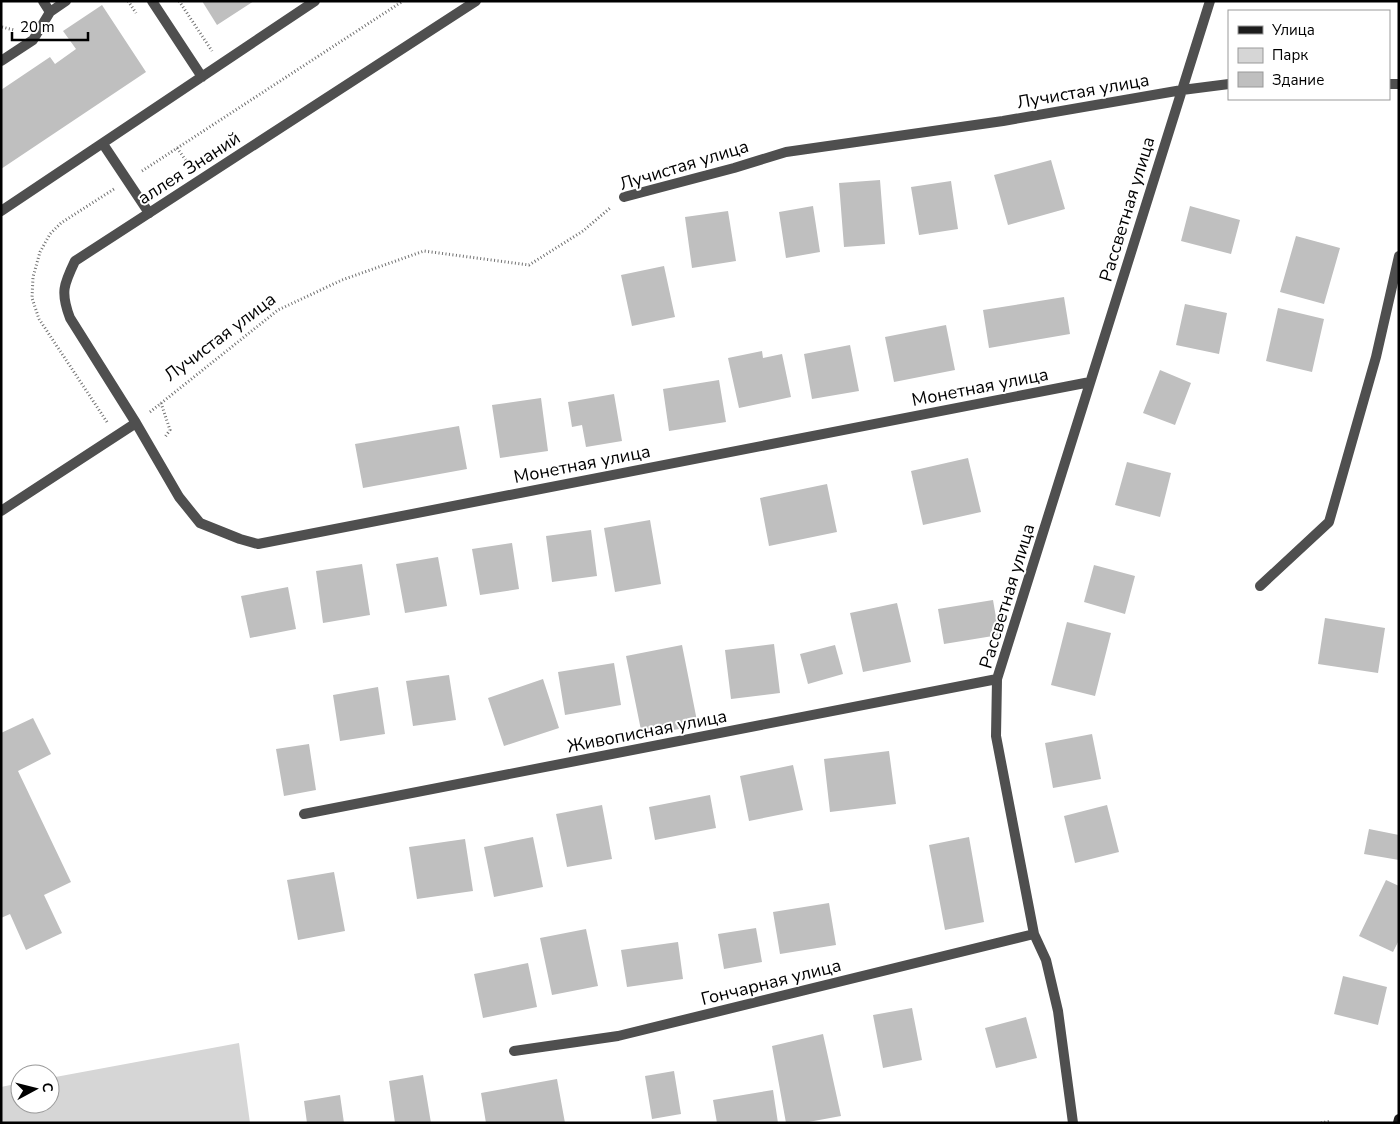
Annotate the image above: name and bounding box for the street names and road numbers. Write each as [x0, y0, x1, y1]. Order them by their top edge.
street label: Лучистая улица [1015, 68, 1151, 114]
street label: аллея Знаний [133, 126, 245, 210]
street label: Лучистая улица [616, 134, 752, 196]
street label: Рассветная улица [1094, 134, 1160, 284]
street label: Лучистая улица [159, 287, 281, 387]
street label: Монетная улица [910, 362, 1050, 412]
street label: Монетная улица [512, 439, 652, 489]
street label: Рассветная улица [974, 521, 1040, 671]
street label: Живописная улица [565, 704, 729, 758]
street label: Гончарная улица [698, 953, 844, 1011]

